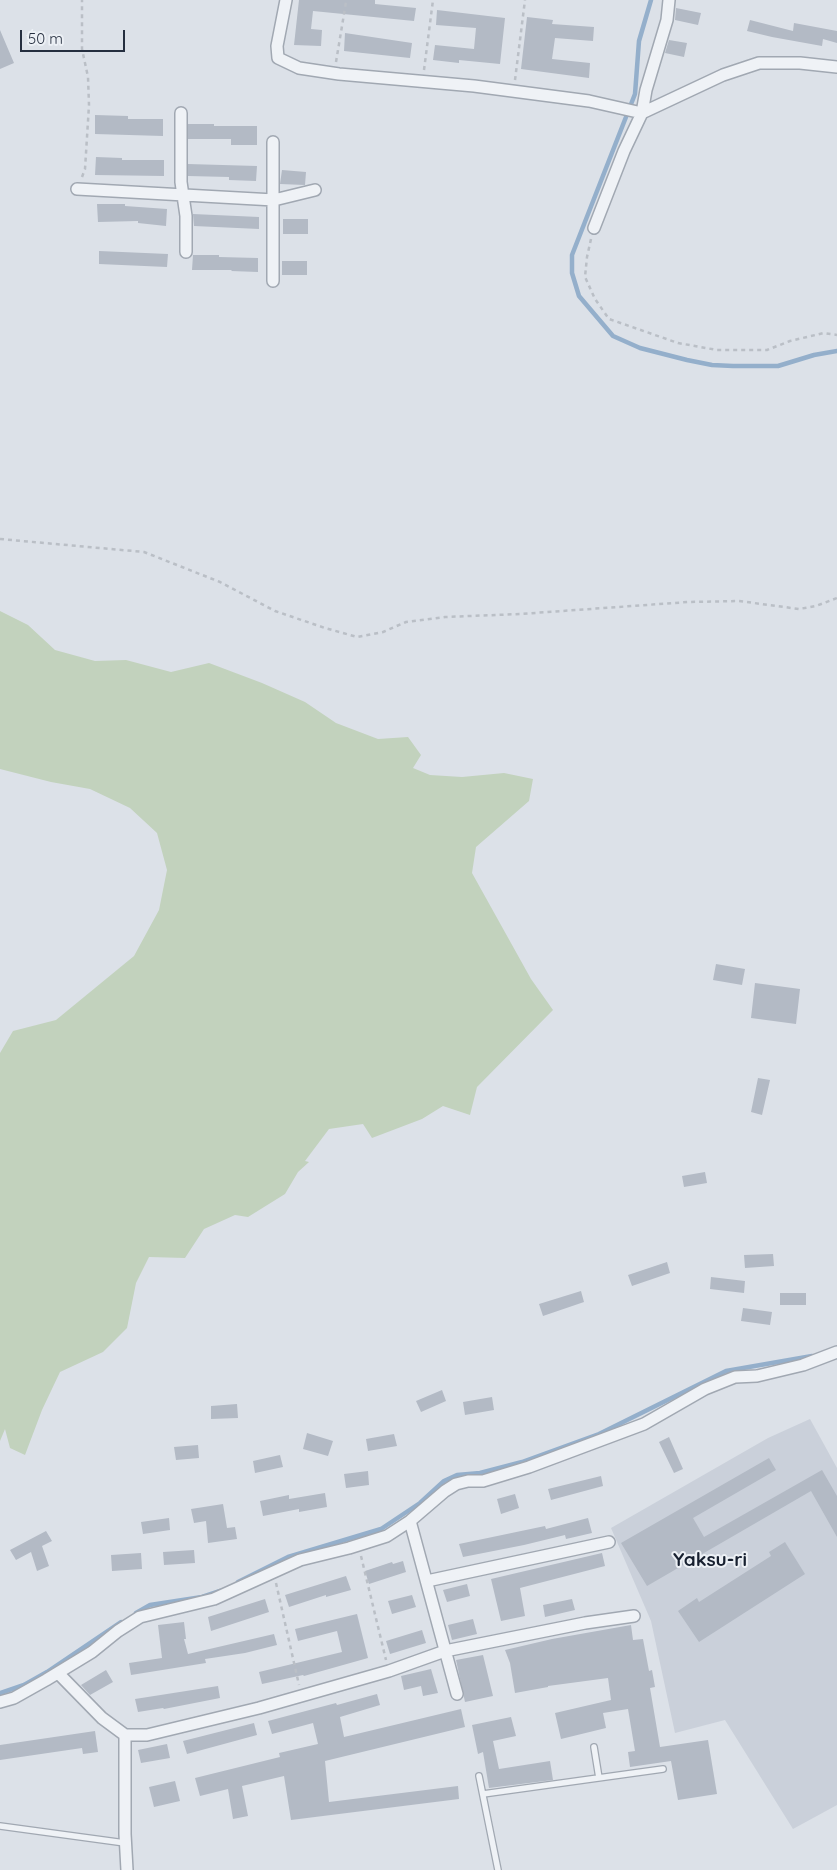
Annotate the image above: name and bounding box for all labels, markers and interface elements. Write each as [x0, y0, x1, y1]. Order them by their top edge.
scale bar [22, 20, 128, 52]
text: 50 m [28, 29, 63, 48]
district label: Yaksu-ri [673, 1549, 747, 1571]

